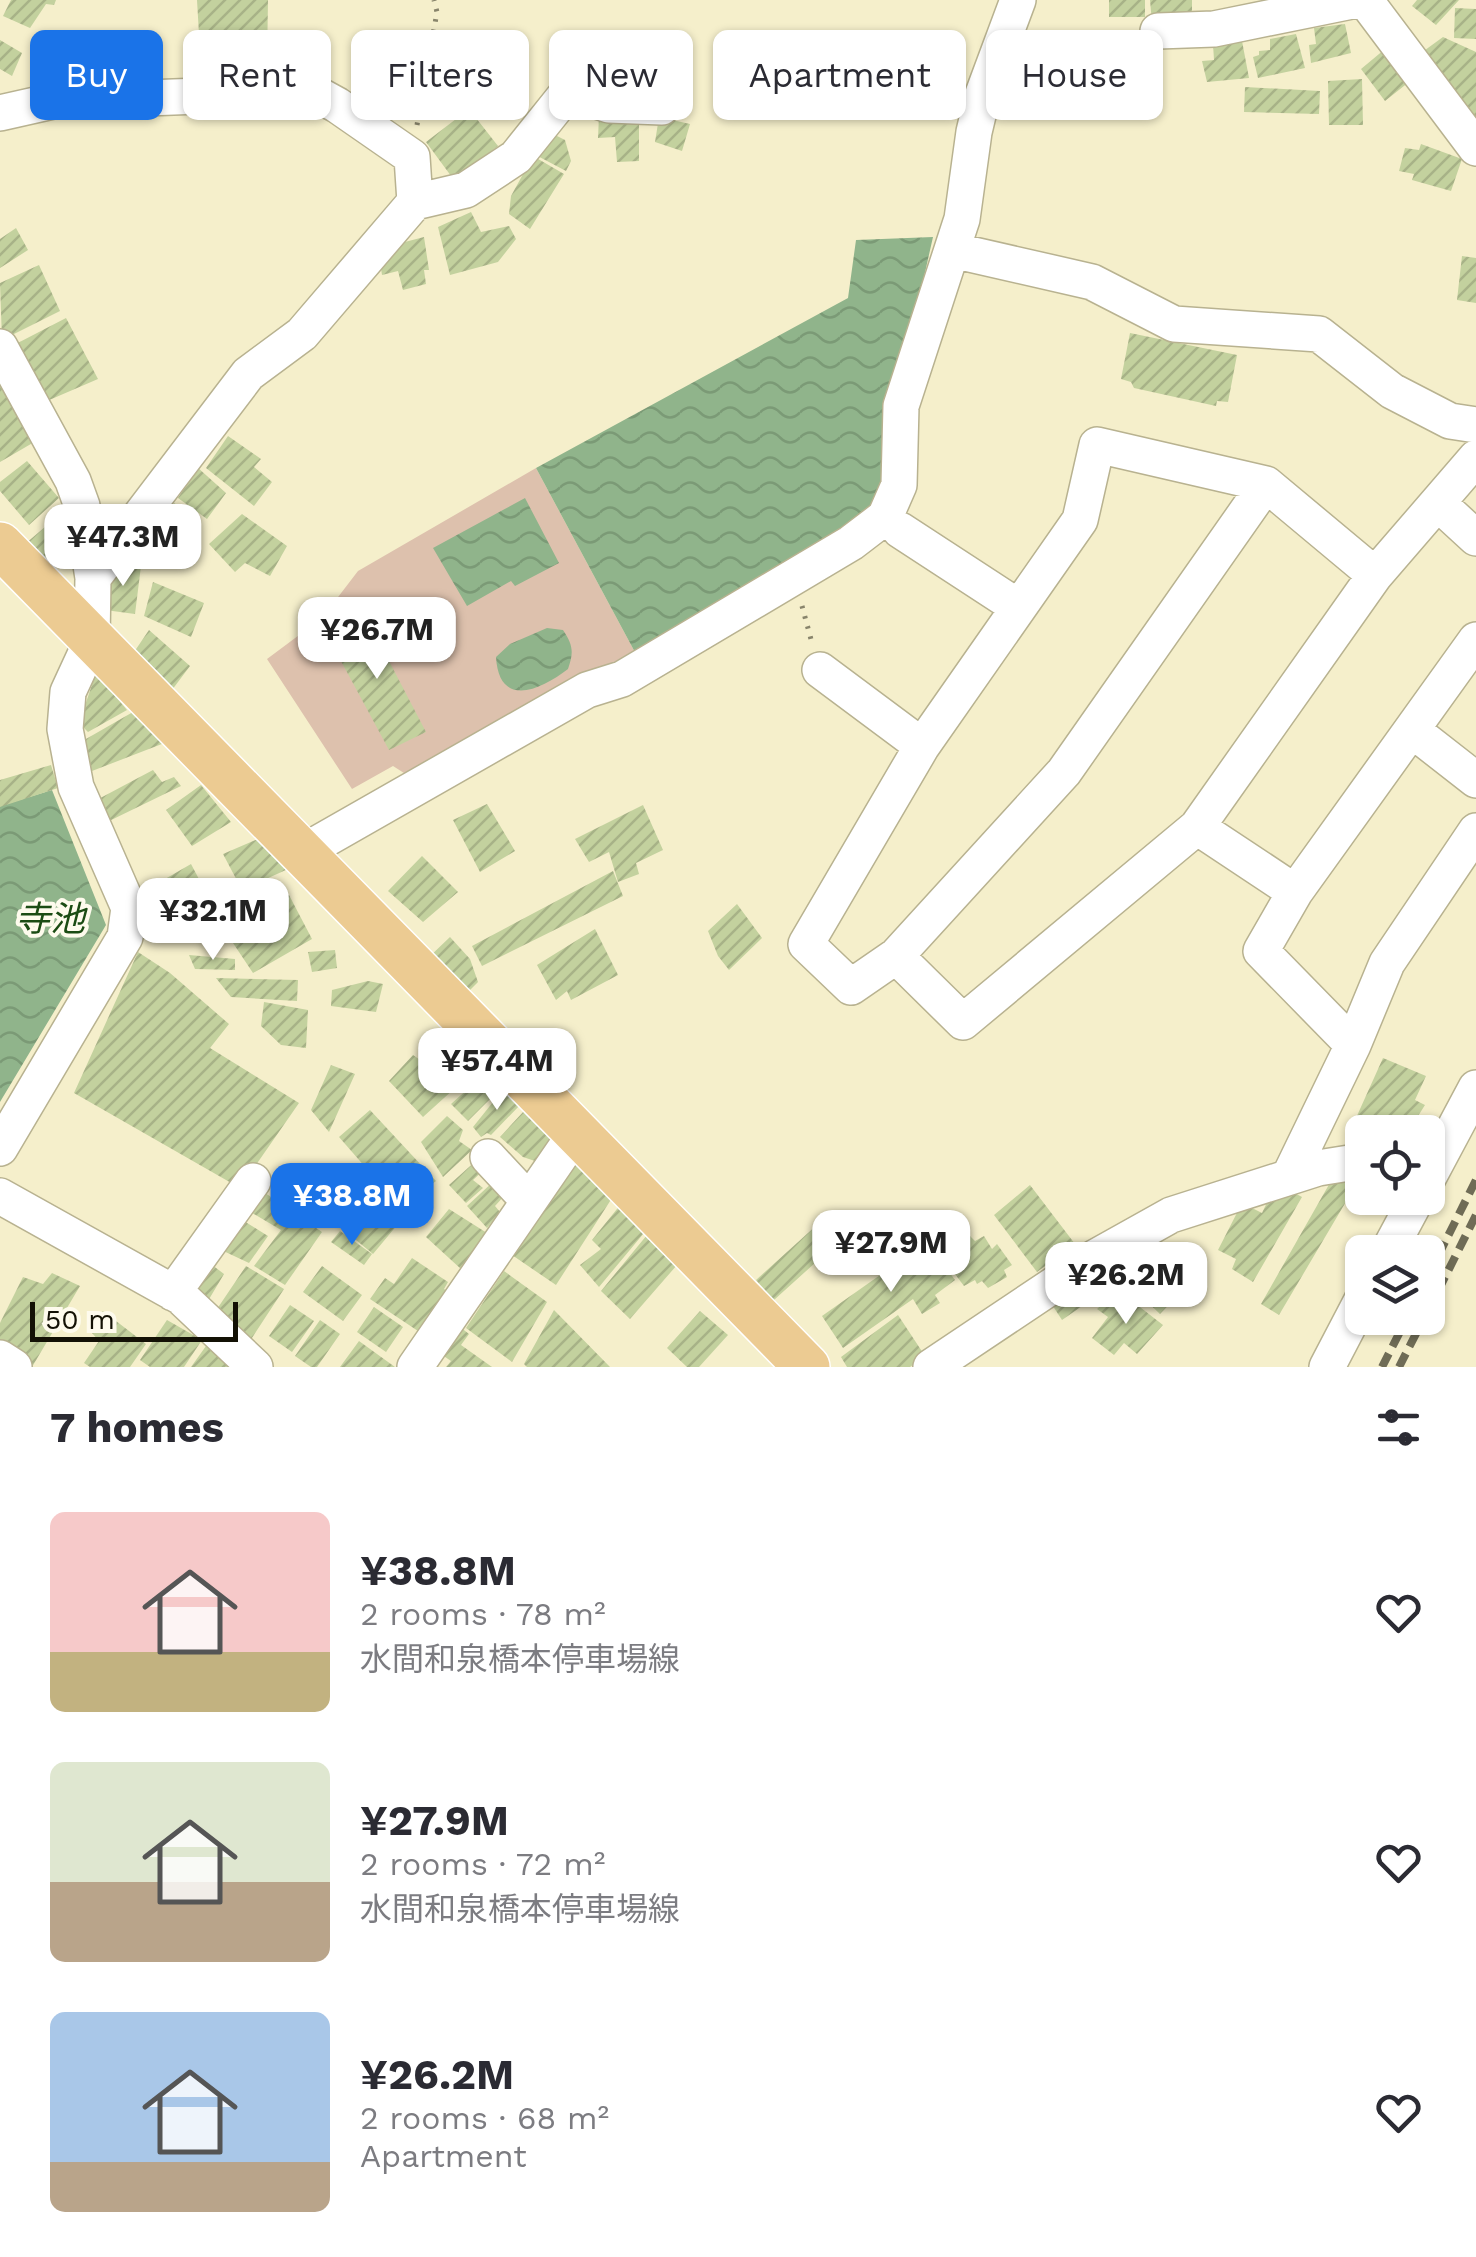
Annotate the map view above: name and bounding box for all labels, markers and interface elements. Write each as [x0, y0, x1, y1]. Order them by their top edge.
chip: Buy [30, 30, 163, 120]
chip: Rent [183, 30, 331, 120]
chip: Filters [351, 30, 529, 120]
chip: New [549, 30, 693, 120]
chip: Apartment [713, 30, 966, 120]
chip: House [986, 30, 1163, 120]
pin: ¥47.3M [42, 504, 204, 589]
text: ¥47.3M [66, 517, 180, 555]
pin: ¥26.7M [296, 597, 458, 682]
text: ¥26.7M [320, 610, 434, 648]
pin: ¥32.1M [132, 878, 294, 963]
text: ¥32.1M [159, 891, 267, 929]
water label: 寺池 [15, 898, 88, 940]
pin: ¥57.4M [416, 1028, 578, 1113]
text: ¥57.4M [440, 1041, 554, 1079]
map controls [1345, 1115, 1445, 1335]
button: locate [1345, 1115, 1445, 1215]
pin: ¥38.8M [271, 1163, 433, 1248]
text: ¥38.8M [293, 1176, 411, 1214]
pin: ¥27.9M [810, 1210, 972, 1295]
text: ¥27.9M [834, 1223, 948, 1261]
button: layers [1345, 1235, 1445, 1335]
pin: ¥26.2M [1045, 1242, 1207, 1327]
text: ¥26.2M [1067, 1255, 1185, 1293]
scale bar [30, 1297, 238, 1342]
text: 50 m [45, 1303, 115, 1336]
icon: filters [1371, 1400, 1426, 1455]
text: 7 homes [50, 1403, 224, 1452]
text: ¥38.8M [360, 1546, 516, 1595]
icon: home [130, 1552, 250, 1672]
icon: heart [1371, 1585, 1426, 1640]
text: 2 rooms · 78 m² [360, 1595, 606, 1633]
text: 水間和泉橋本停車場線 [360, 1640, 680, 1678]
text: ¥27.9M [360, 1796, 509, 1845]
icon: home [130, 1802, 250, 1922]
icon: heart [1371, 1835, 1426, 1890]
text: 2 rooms · 72 m² [360, 1845, 605, 1883]
text: 水間和泉橋本停車場線 [360, 1890, 680, 1928]
text: ¥26.2M [360, 2050, 514, 2099]
icon: home [130, 2052, 250, 2172]
icon: heart [1371, 2085, 1426, 2140]
text: 2 rooms · 68 m² [360, 2099, 609, 2137]
text: Apartment [360, 2137, 527, 2175]

